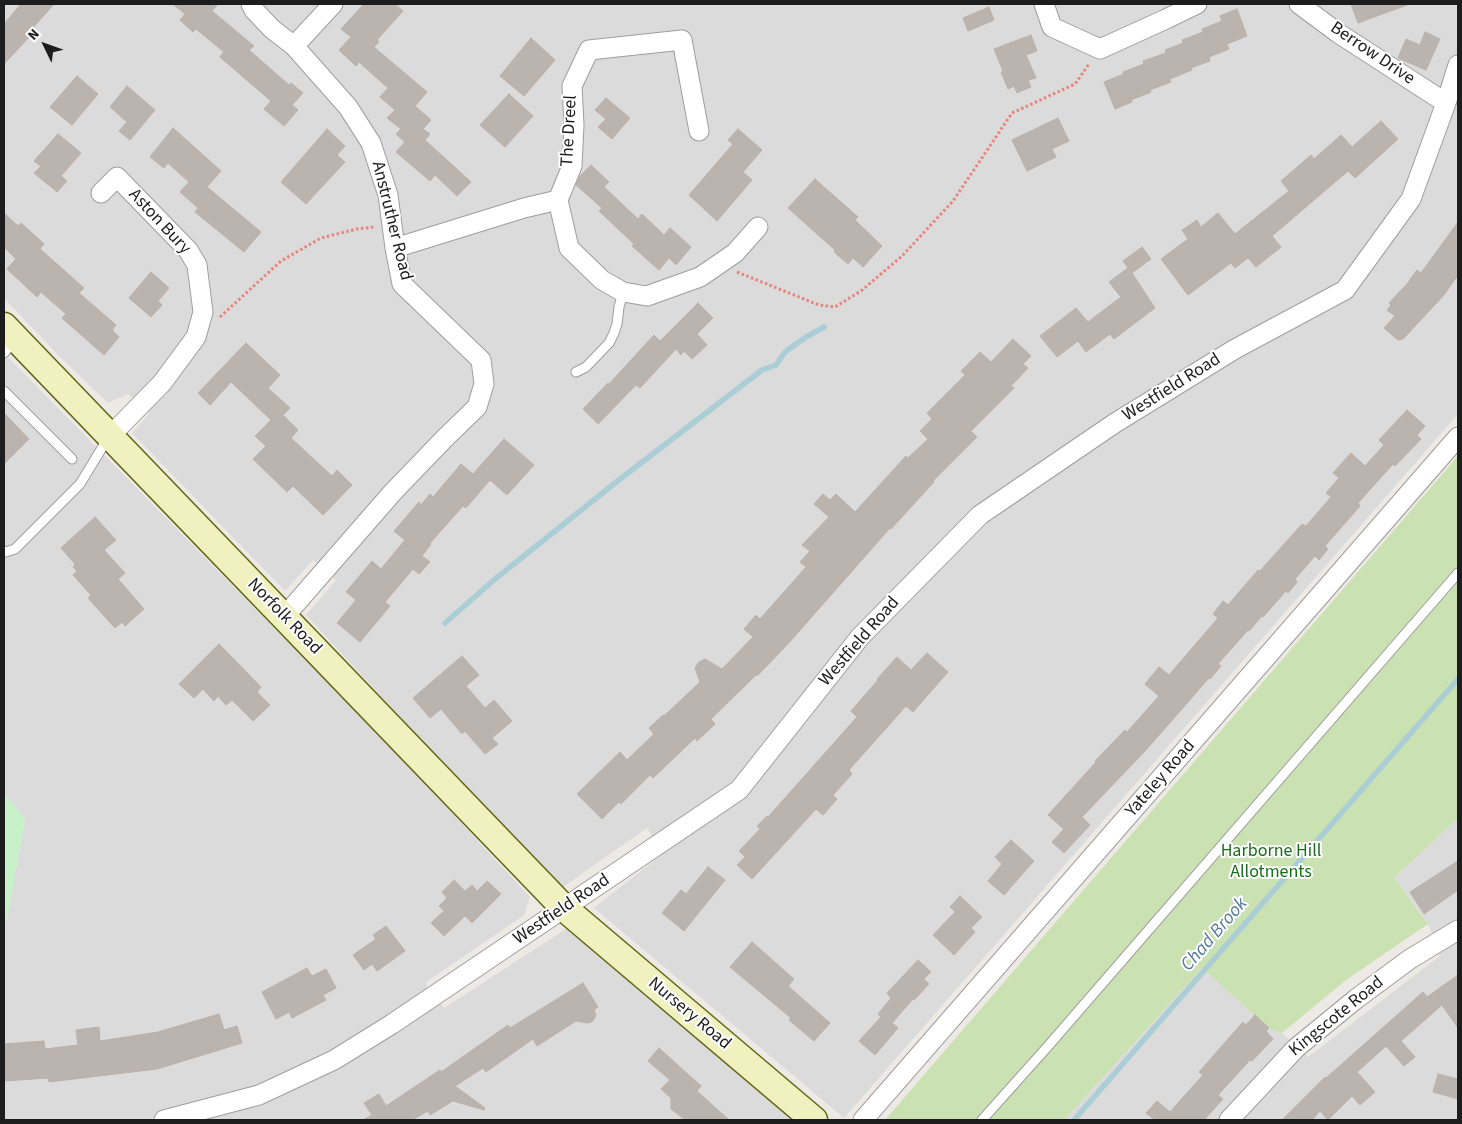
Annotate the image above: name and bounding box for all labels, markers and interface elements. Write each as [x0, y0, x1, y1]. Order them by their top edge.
street label: Berrow Drive [1326, 18, 1418, 90]
north arrow [20, 20, 70, 70]
text: N [23, 25, 44, 45]
street label: The Dreel [557, 95, 583, 167]
street label: Anstruther Road [366, 159, 416, 283]
street label: Aston Bury [123, 185, 195, 259]
street label: Westfield Road [1119, 349, 1225, 427]
street label: Norfolk Road [242, 574, 326, 660]
street label: Westfield Road [815, 593, 905, 691]
street label: Yateley Road [1122, 736, 1200, 822]
park label: Harborne Hill Allotments [1221, 841, 1321, 884]
street label: Westfield Road [510, 870, 614, 950]
water label: Chad Brook [1177, 893, 1253, 977]
street label: Kingscote Road [1285, 972, 1389, 1062]
street label: Nursery Road [643, 973, 735, 1055]

